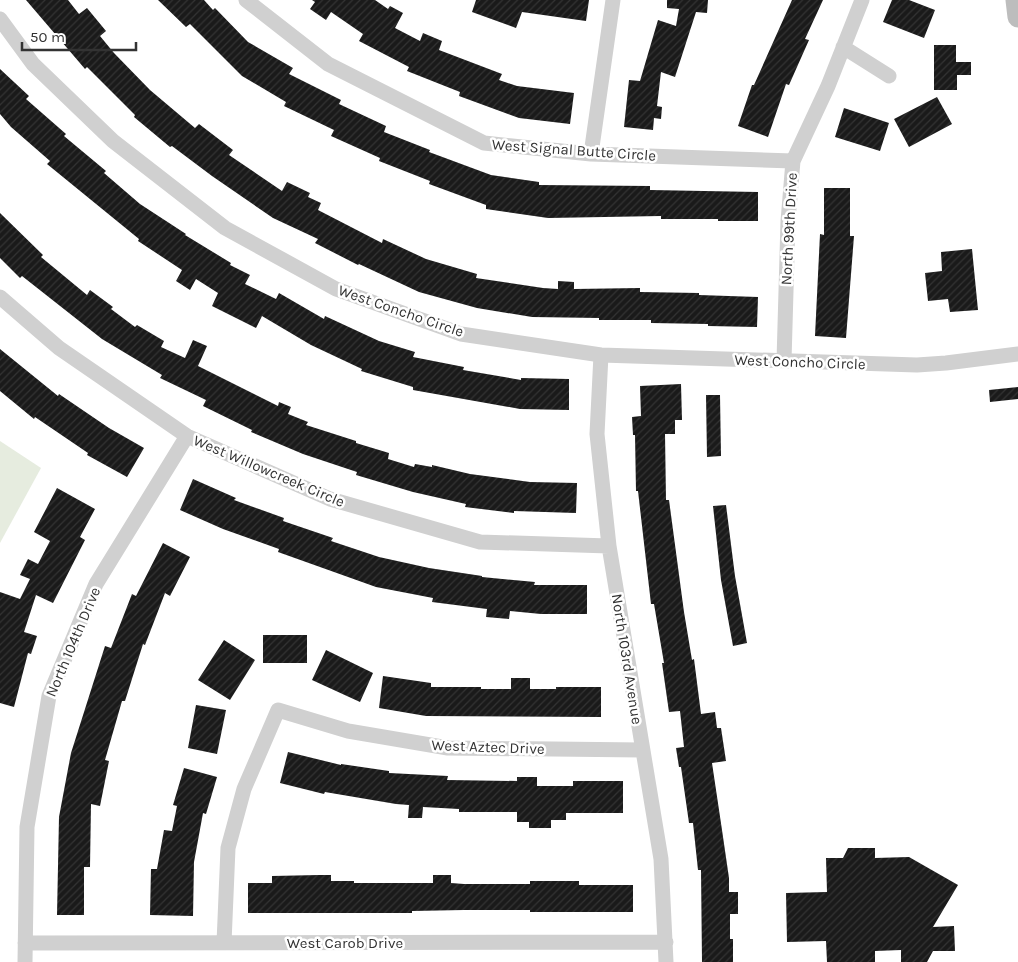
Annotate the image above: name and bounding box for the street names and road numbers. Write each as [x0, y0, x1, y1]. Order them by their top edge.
street label: West Signal Butte Circle [491, 135, 657, 165]
street label: North 99th Drive [777, 172, 801, 286]
street label: West Concho Circle [336, 281, 466, 341]
street label: West Concho Circle [734, 351, 866, 373]
street label: West Willowcreek Circle [191, 431, 347, 511]
street label: North 104th Drive [42, 584, 104, 700]
street label: North 103rd Avenue [608, 592, 646, 726]
street label: West Aztec Drive [431, 736, 545, 758]
street label: West Carob Drive [287, 934, 403, 952]

